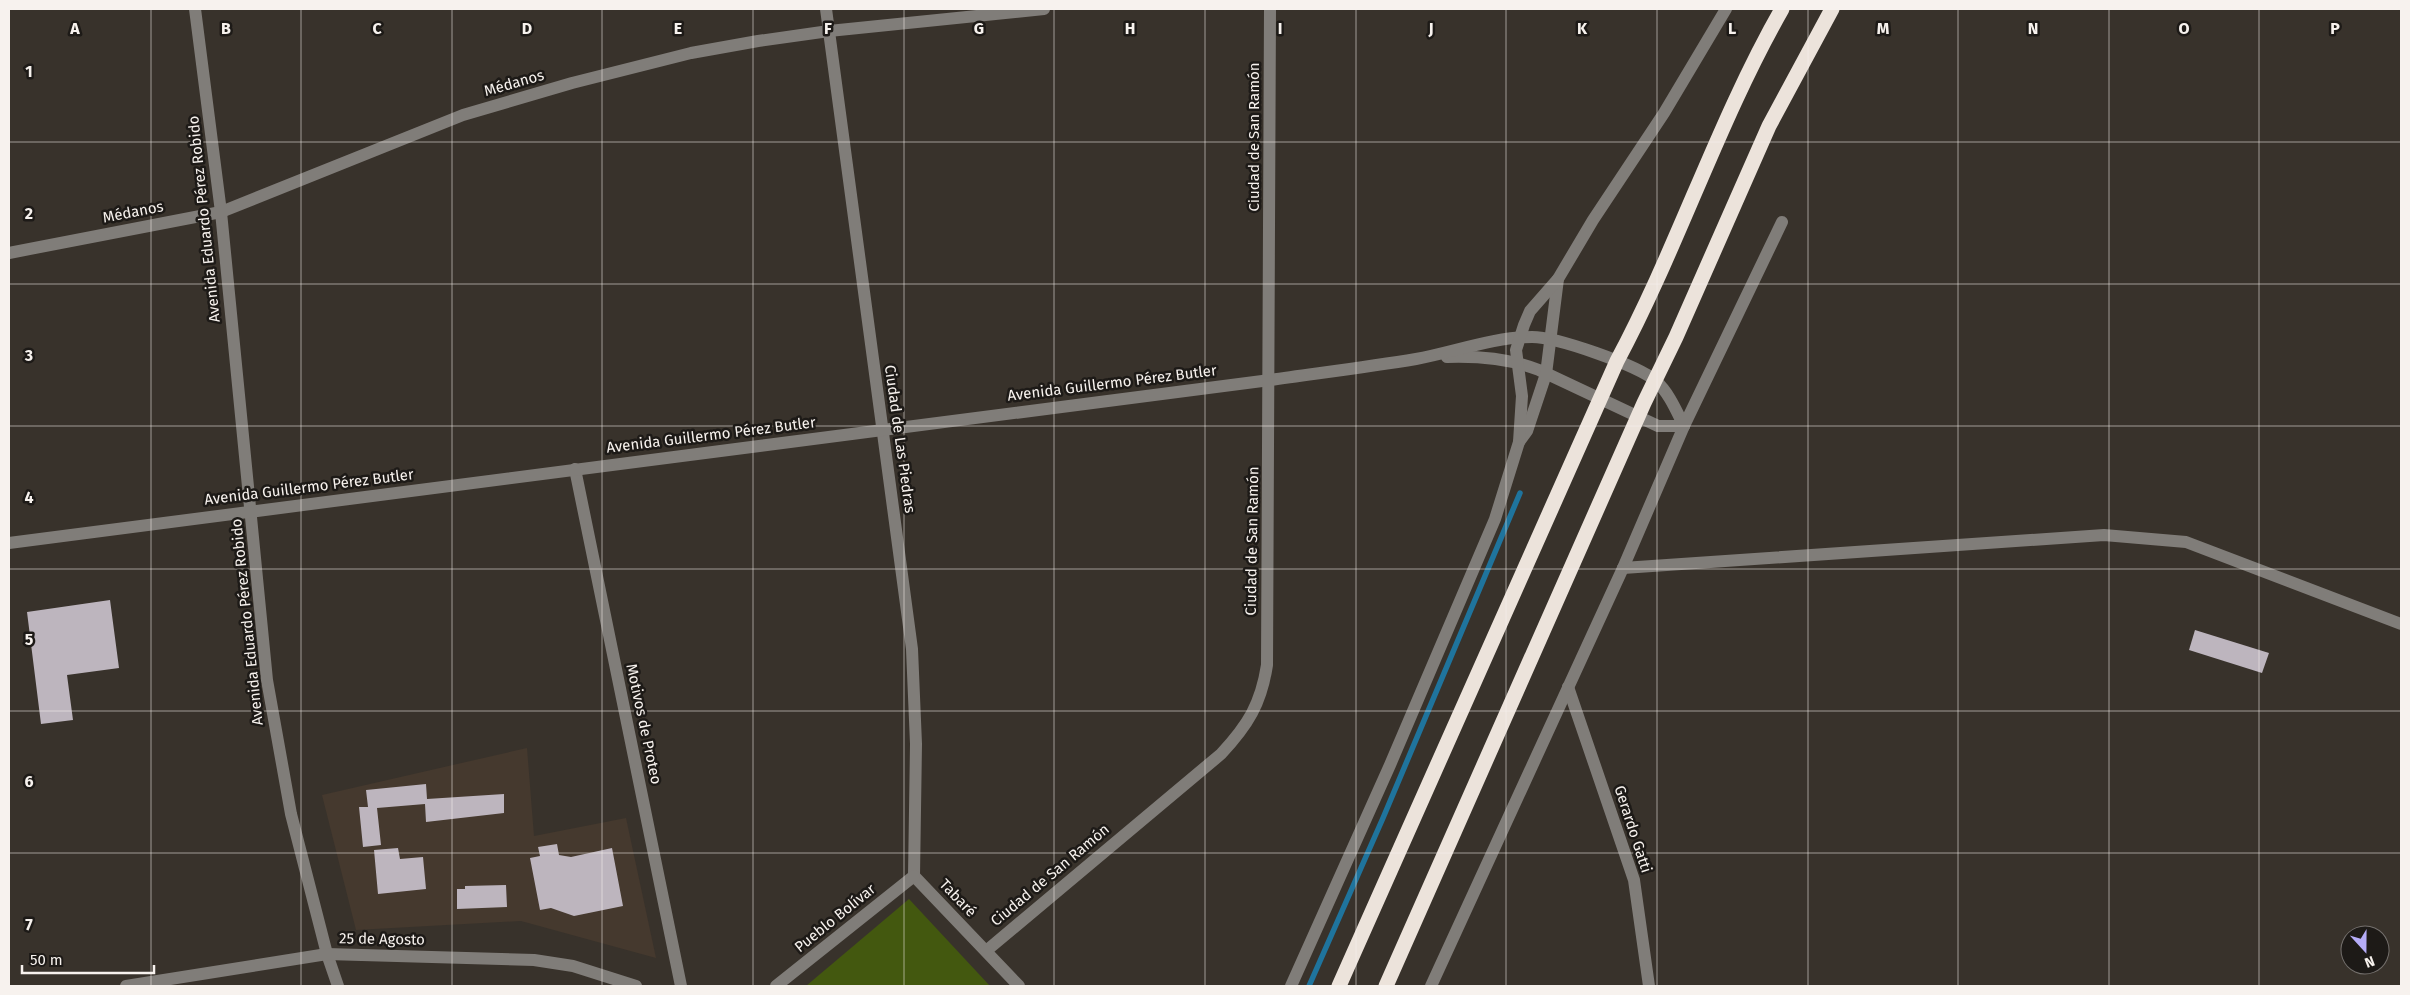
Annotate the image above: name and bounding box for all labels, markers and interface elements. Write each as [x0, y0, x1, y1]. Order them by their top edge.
text: A [69, 19, 80, 38]
text: B [221, 19, 231, 38]
text: C [372, 19, 382, 38]
text: D [522, 19, 532, 38]
text: E [674, 19, 682, 38]
text: F [824, 19, 832, 38]
text: G [974, 19, 984, 38]
text: H [1125, 19, 1135, 38]
text: I [1278, 19, 1282, 38]
text: J [1427, 19, 1434, 38]
text: K [1577, 19, 1588, 38]
text: L [1728, 19, 1736, 38]
text: M [1877, 19, 1890, 38]
text: N [2028, 19, 2038, 38]
text: O [2178, 19, 2190, 38]
text: P [2330, 19, 2340, 38]
text: 1 [25, 62, 33, 81]
street label: Ciudad de San Ramón [1245, 62, 1263, 212]
street label: Médanos [482, 66, 546, 100]
street label: Avenida Eduardo Pérez Robido [184, 115, 224, 323]
street label: Médanos [101, 197, 165, 227]
text: 2 [25, 204, 33, 223]
text: 3 [24, 346, 33, 365]
street label: Avenida Guillermo Pérez Butler [1006, 361, 1218, 405]
street label: Ciudad de Las Piedras [881, 364, 919, 514]
street label: Avenida Guillermo Pérez Butler [605, 413, 817, 457]
street label: Avenida Guillermo Pérez Butler [203, 465, 415, 509]
street label: Ciudad de San Ramón [1242, 466, 1262, 616]
text: 4 [24, 488, 34, 507]
street label: Avenida Eduardo Pérez Robido [227, 518, 267, 726]
text: 5 [25, 630, 34, 649]
street label: Motivos de Proteo [622, 662, 666, 786]
text: 6 [24, 772, 34, 791]
street label: Gerardo Gatti [1610, 783, 1656, 875]
street label: Ciudad de San Ramón [987, 820, 1113, 930]
street label: Tabaré [936, 875, 980, 921]
street label: Pueblo Bolívar [791, 880, 879, 956]
text: 7 [25, 915, 33, 934]
north arrow [2340, 925, 2390, 975]
street label: 25 de Agosto [339, 929, 425, 949]
scale bar [22, 942, 155, 974]
text: 50 m [30, 951, 63, 969]
text: N [2362, 952, 2377, 971]

